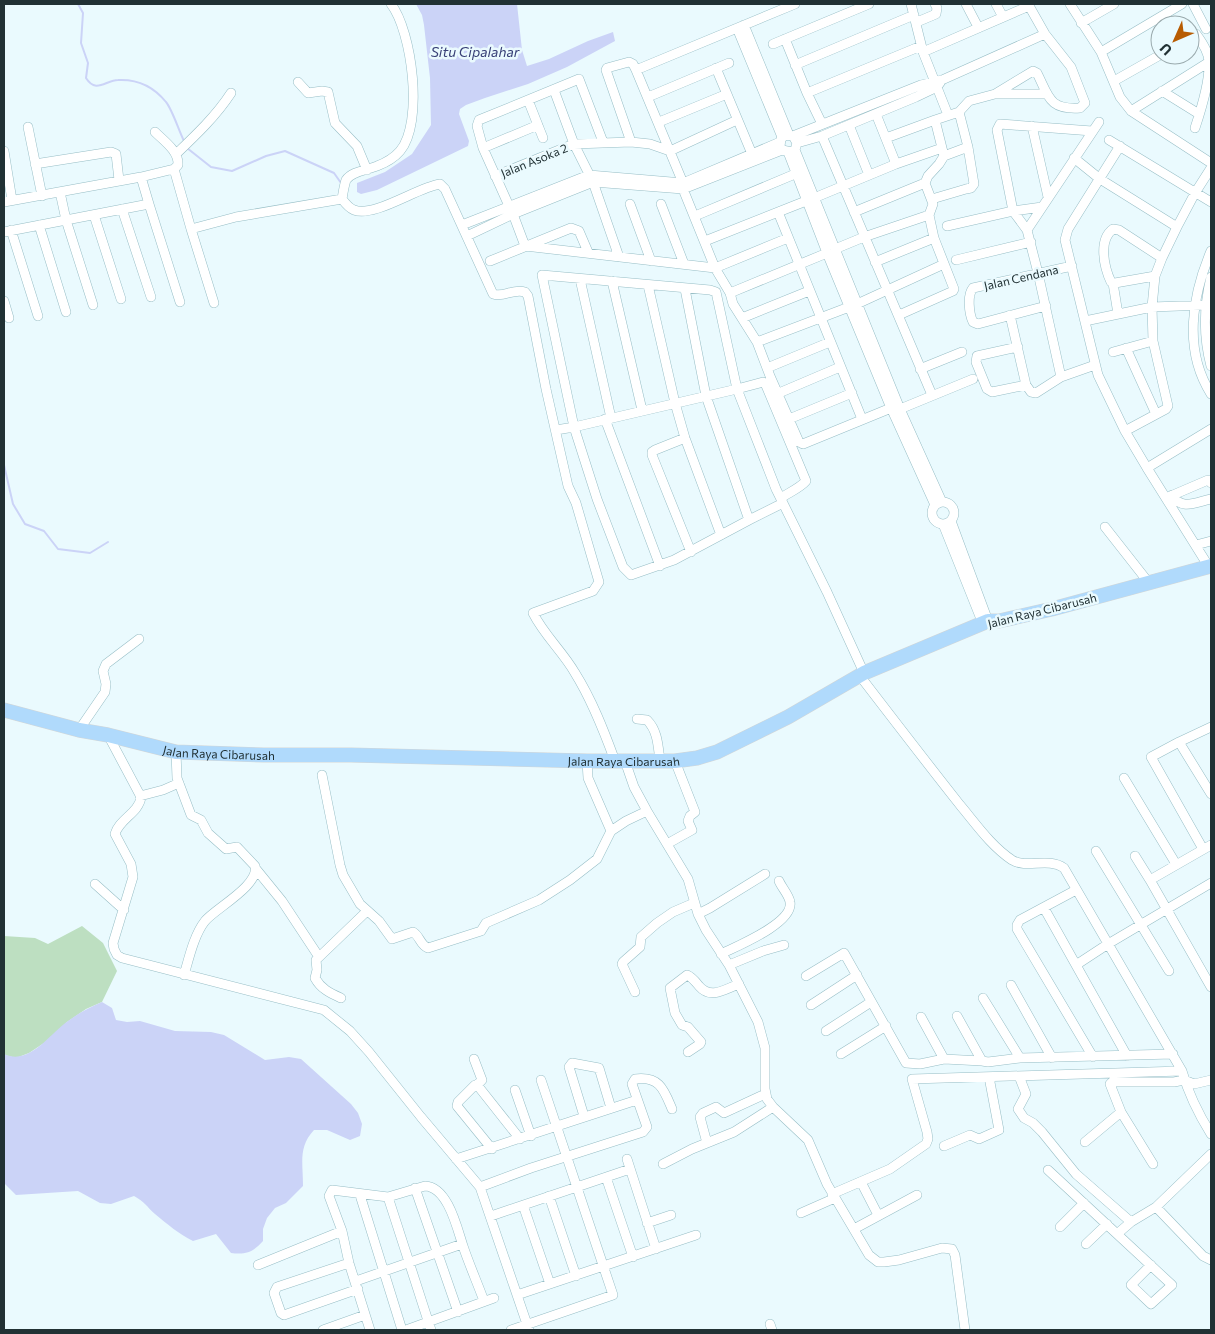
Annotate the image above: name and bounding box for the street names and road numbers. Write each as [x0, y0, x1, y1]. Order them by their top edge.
street label: Jalan Asoka 2 [498, 140, 570, 181]
street label: Jalan Cendana [982, 262, 1060, 293]
street label: Jalan Raya Cibarusah [986, 590, 1098, 631]
street label: Jalan Raya Cibarusah [161, 742, 275, 762]
street label: Jalan Raya Cibarusah [568, 753, 681, 769]

